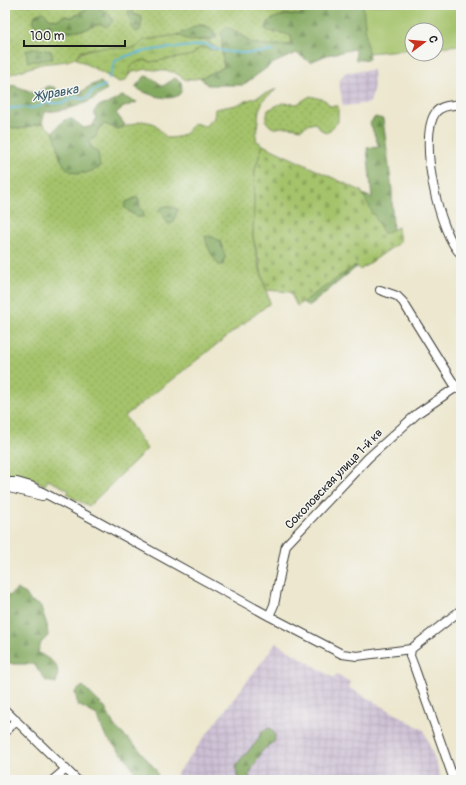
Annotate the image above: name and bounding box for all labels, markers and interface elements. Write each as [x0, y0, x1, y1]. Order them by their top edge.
scale bar [24, 22, 125, 48]
north arrow [404, 22, 444, 62]
text: 100 m [30, 29, 65, 44]
text: С [426, 34, 440, 45]
water label: Журавка [31, 81, 80, 105]
street label: Соколовская улица 1-й кв [282, 426, 386, 532]

